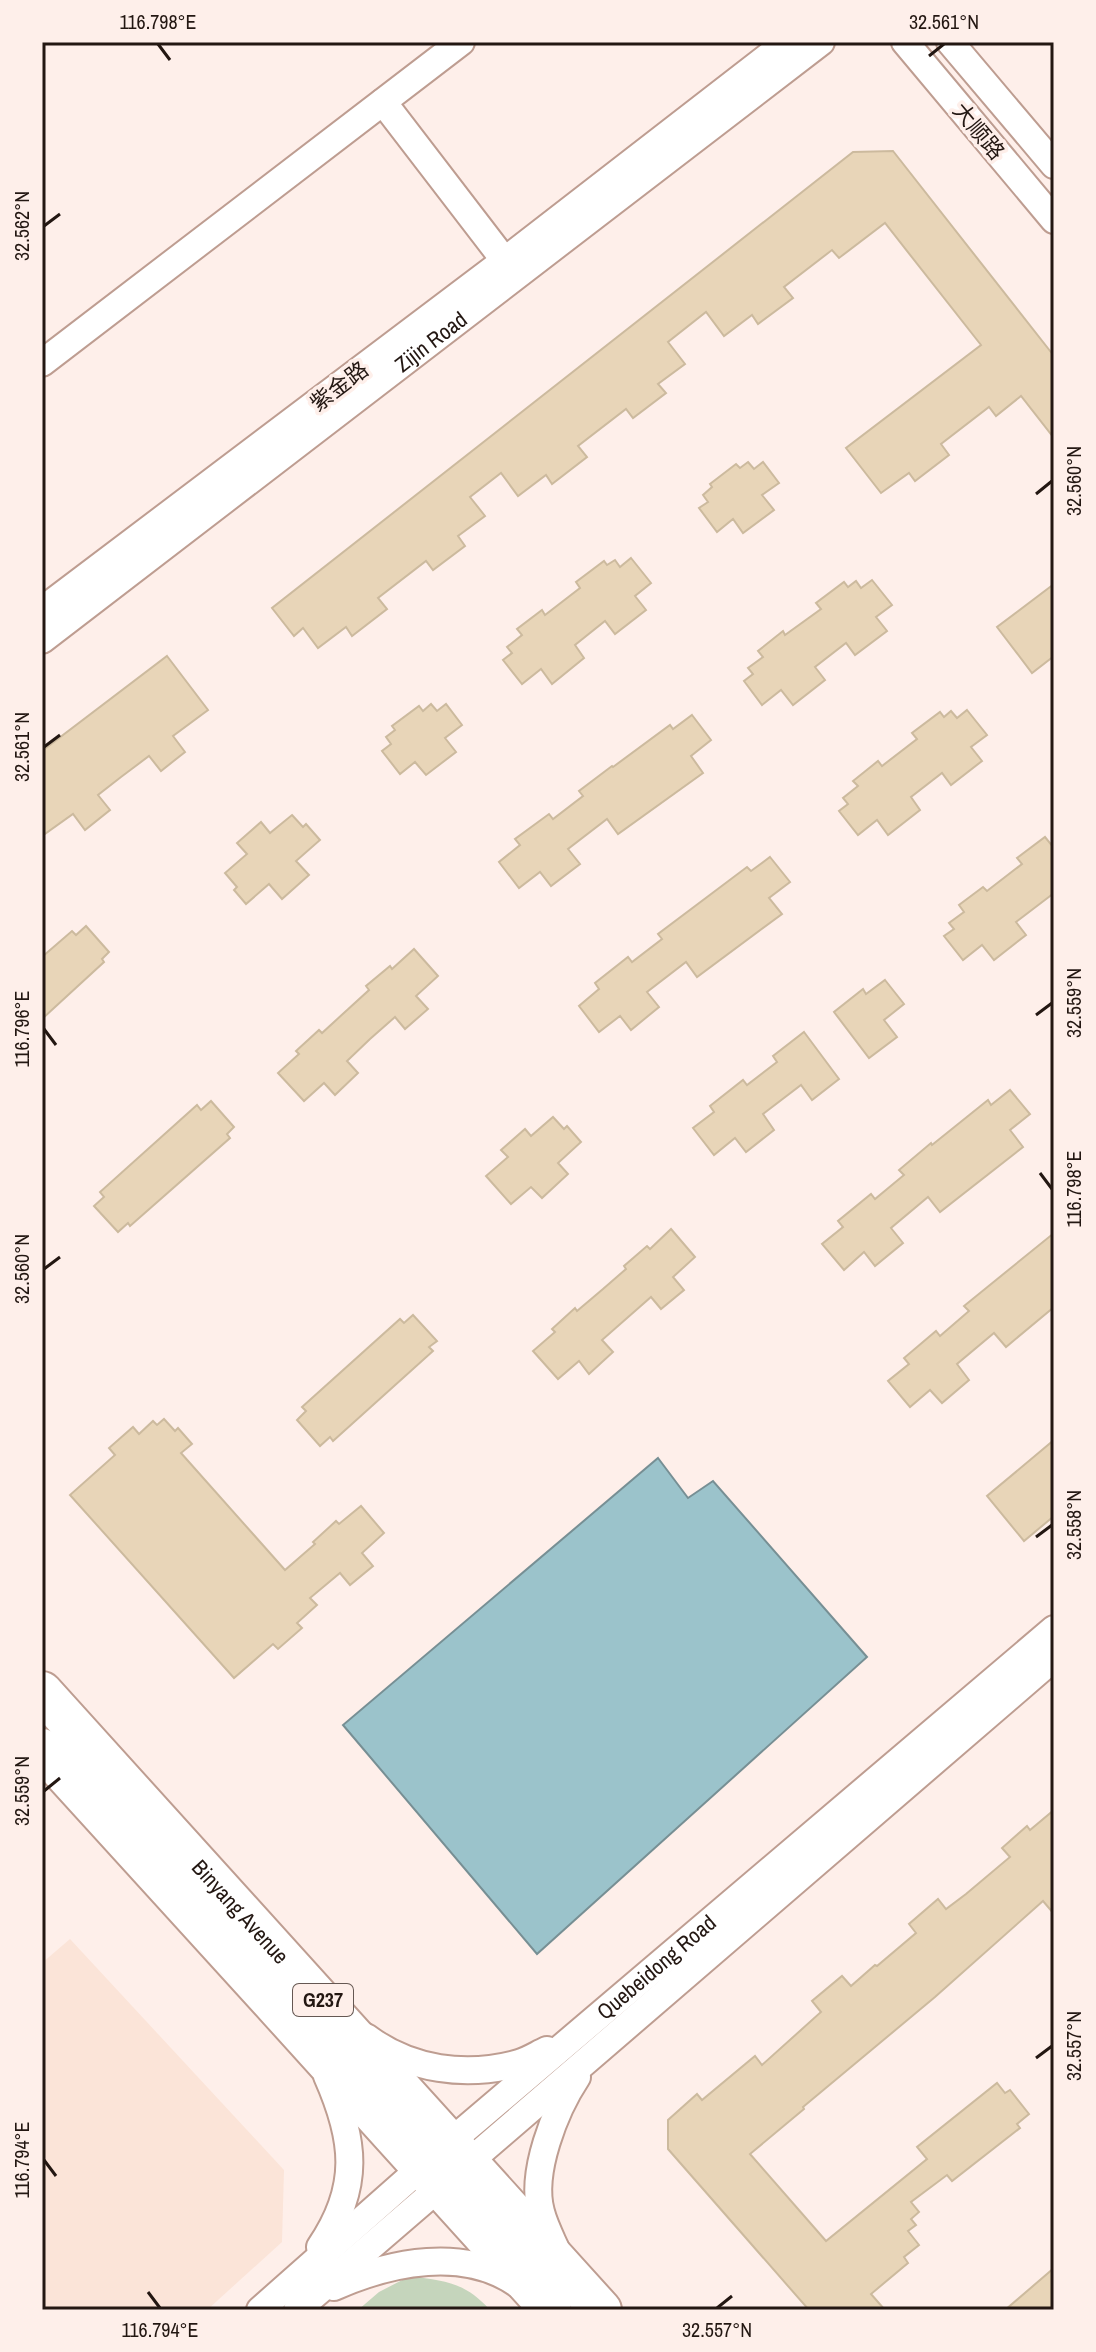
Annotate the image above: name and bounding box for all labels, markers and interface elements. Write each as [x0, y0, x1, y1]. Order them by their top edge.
text: 116.798°E [119, 8, 197, 35]
text: 32.561°N [909, 8, 979, 35]
street label: 大顺路 [946, 96, 1012, 166]
text: 32.562°N [8, 191, 35, 261]
street label: Zijin Road [388, 304, 473, 379]
street label: 紫金路 [304, 354, 374, 418]
text: 32.560°N [1060, 446, 1087, 516]
text: 32.561°N [8, 712, 35, 782]
text: 32.559°N [1060, 968, 1087, 1038]
text: 116.796°E [8, 990, 35, 1068]
text: 116.798°E [1060, 1150, 1087, 1228]
text: 32.560°N [8, 1234, 35, 1304]
text: 32.558°N [1060, 1490, 1087, 1560]
text: 32.559°N [8, 1756, 35, 1826]
street label: Binyang Avenue [185, 1853, 296, 1970]
street label: Quebeidong Road [590, 1908, 722, 2026]
road number: G237 [293, 1984, 353, 2016]
text: 32.557°N [1060, 2011, 1087, 2081]
text: 116.794°E [8, 2121, 35, 2199]
text: 116.794°E [121, 2316, 199, 2343]
text: 32.557°N [682, 2316, 752, 2343]

